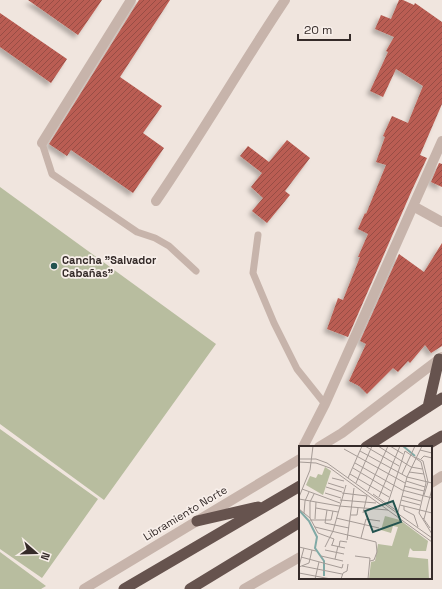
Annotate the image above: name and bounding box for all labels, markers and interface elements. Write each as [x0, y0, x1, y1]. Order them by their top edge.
scale bar [298, 16, 350, 42]
text: 20 m [304, 22, 332, 38]
place label: Cancha "Salvador Cabañas" [62, 253, 157, 280]
marker: Cancha "Salvador Cabañas" [49, 261, 59, 271]
inset map [299, 446, 432, 579]
street label: Libramiento Norte [140, 482, 230, 544]
north arrow [16, 533, 56, 573]
text: N [38, 551, 53, 562]

